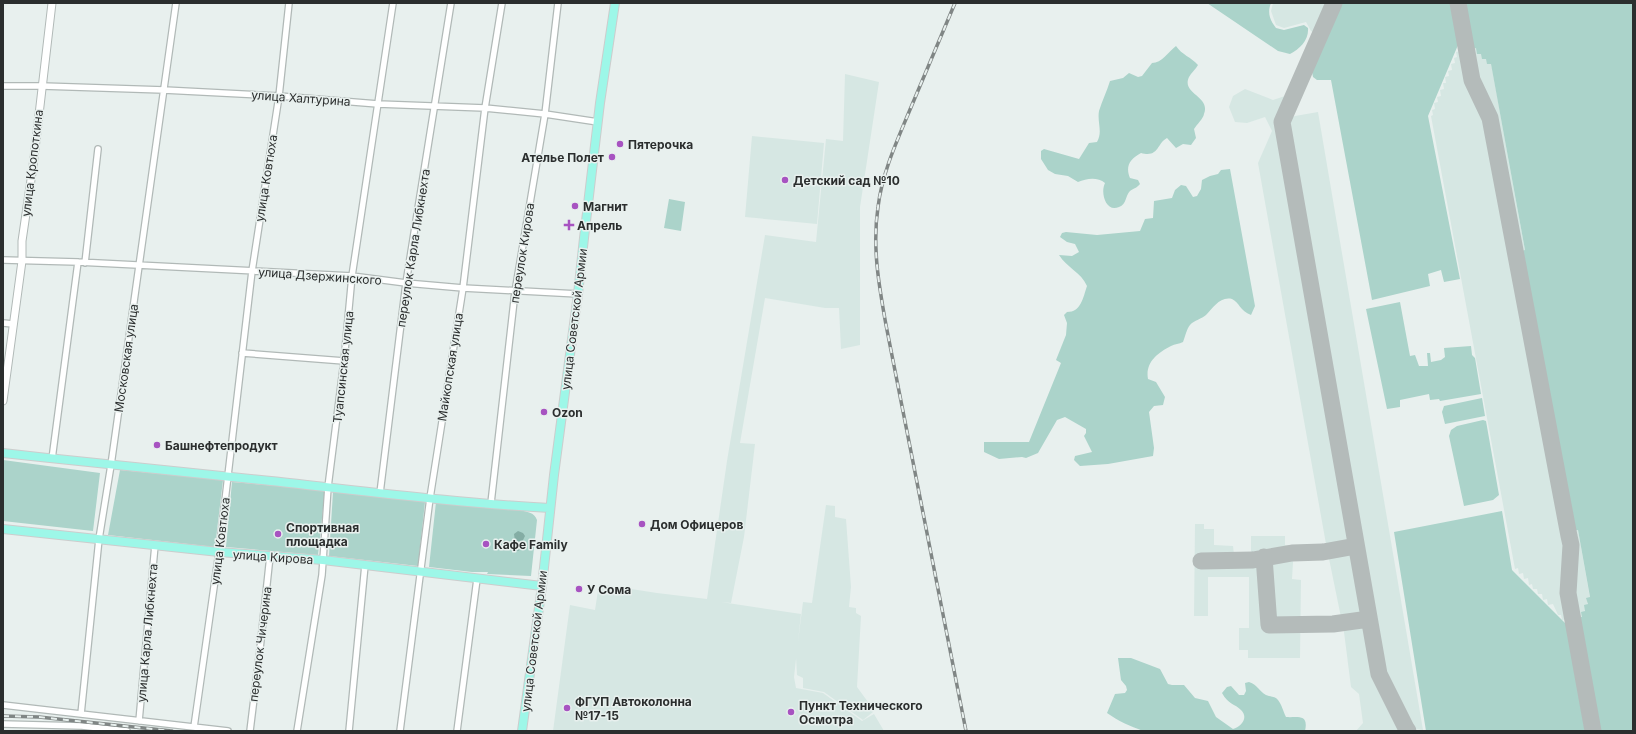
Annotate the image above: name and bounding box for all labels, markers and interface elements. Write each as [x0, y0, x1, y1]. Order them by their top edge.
street label: улица Халтурина [251, 87, 351, 109]
street label: улица Кропоткина [18, 109, 46, 217]
street label: улица Ковтюха [252, 133, 280, 223]
place label: Пятерочка [628, 137, 693, 152]
marker: Пятерочка [615, 139, 625, 149]
place label: Ателье Полет [521, 150, 604, 165]
marker: Ателье Полет [607, 152, 617, 162]
street label: переулок Карла Либкнехта [393, 168, 433, 328]
place label: Детский сад №10 [793, 173, 900, 188]
marker: Детский сад №10 [780, 175, 790, 185]
place label: Магнит [583, 199, 628, 214]
marker: Магнит [570, 201, 580, 211]
street label: переулок Кирова [507, 202, 537, 304]
place label: Апрель [577, 218, 622, 233]
marker: Апрель [564, 220, 574, 230]
street label: улица Советской Армии [558, 247, 590, 391]
street label: улица Дзержинского [258, 264, 382, 288]
street label: Московская улица [111, 303, 141, 413]
street label: Туапсинская улица [330, 310, 356, 424]
street label: Майкопская улица [434, 312, 466, 422]
place label: Ozon [552, 405, 583, 420]
marker: Ozon [539, 407, 549, 417]
place label: Башнефтепродукт [165, 438, 278, 453]
marker: Башнефтепродукт [152, 440, 162, 450]
street label: улица Ковтюха [207, 496, 233, 586]
place label: Дом Офицеров [650, 517, 743, 532]
marker: Дом Офицеров [637, 519, 647, 529]
place label: Спортивная площадка [286, 520, 359, 549]
marker: Спортивная площадка [273, 529, 283, 539]
place label: Кафе Family [494, 537, 568, 552]
marker: Кафе Family [481, 539, 491, 549]
street label: улица Кирова [232, 547, 314, 567]
street label: улица Карла Либкнехта [133, 563, 161, 703]
street label: улица Советской Армии [518, 569, 550, 713]
place label: У Сома [587, 582, 631, 597]
marker: У Сома [574, 584, 584, 594]
street label: переулок Чичерина [245, 585, 275, 703]
place label: ФГУП Автоколонна №17-15 [575, 694, 692, 723]
place label: Пункт Технического Осмотра [799, 698, 923, 727]
marker: ФГУП Автоколонна №17-15 [562, 703, 572, 713]
marker: Пункт Технического Осмотра [786, 707, 796, 717]

